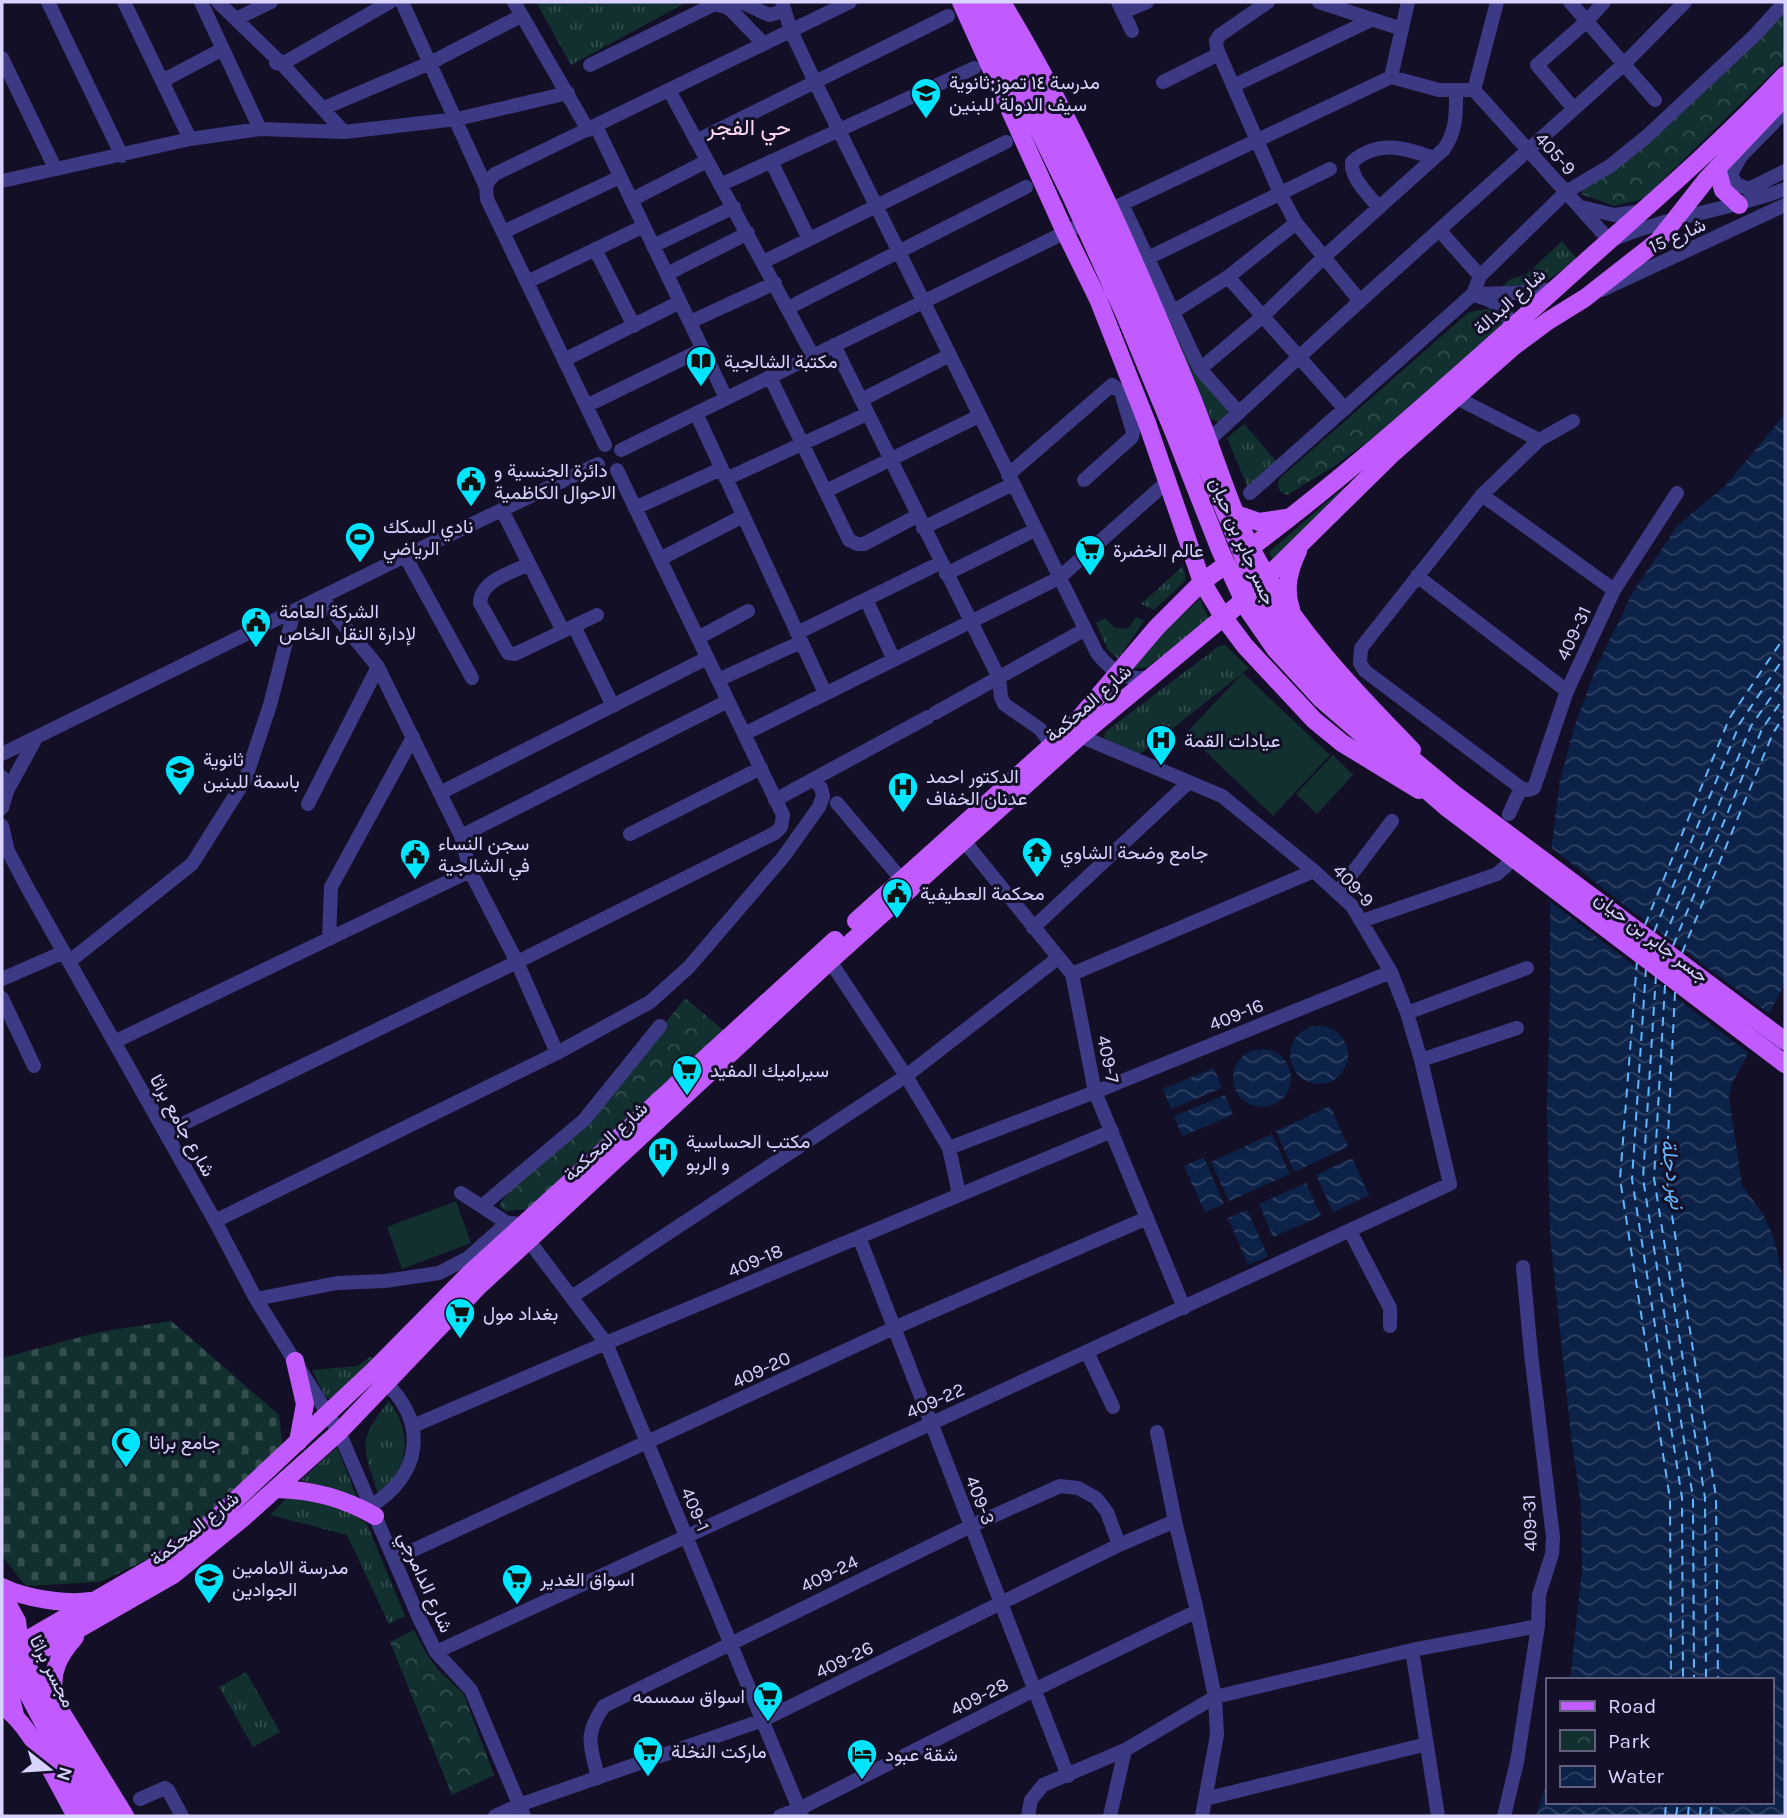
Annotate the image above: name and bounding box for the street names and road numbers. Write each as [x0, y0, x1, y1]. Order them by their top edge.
street label: 405-9 [1530, 128, 1580, 180]
street label: شارع 15 [1646, 214, 1710, 259]
street label: شارع البدالة [1469, 264, 1551, 340]
street label: جسر جابر بن حيان [1204, 474, 1280, 608]
street label: 409-31 [1552, 603, 1596, 664]
street label: شارع المحكمة [1041, 660, 1137, 748]
street label: 409-9 [1328, 860, 1379, 912]
street label: جسر جابر بن حيان [1590, 888, 1713, 988]
street label: 409-16 [1206, 994, 1267, 1036]
street label: 409-7 [1092, 1033, 1124, 1085]
street label: شارع جامع براثا [143, 1070, 219, 1182]
street label: شارع المحكمة [559, 1097, 653, 1187]
street label: 409-18 [725, 1240, 786, 1282]
street label: 409-20 [729, 1347, 794, 1393]
street label: 409-22 [903, 1378, 968, 1423]
street label: 409-3 [961, 1473, 999, 1528]
street label: 409-1 [676, 1484, 714, 1535]
street label: شارع المحكمة [146, 1487, 244, 1571]
street label: 409-31 [1518, 1494, 1542, 1552]
street label: شارع الدامرجي [389, 1529, 457, 1638]
street label: 409-24 [797, 1550, 862, 1597]
street label: مجسر براثا [25, 1632, 80, 1711]
street label: 409-26 [812, 1637, 877, 1683]
street label: 409-28 [947, 1673, 1012, 1721]

